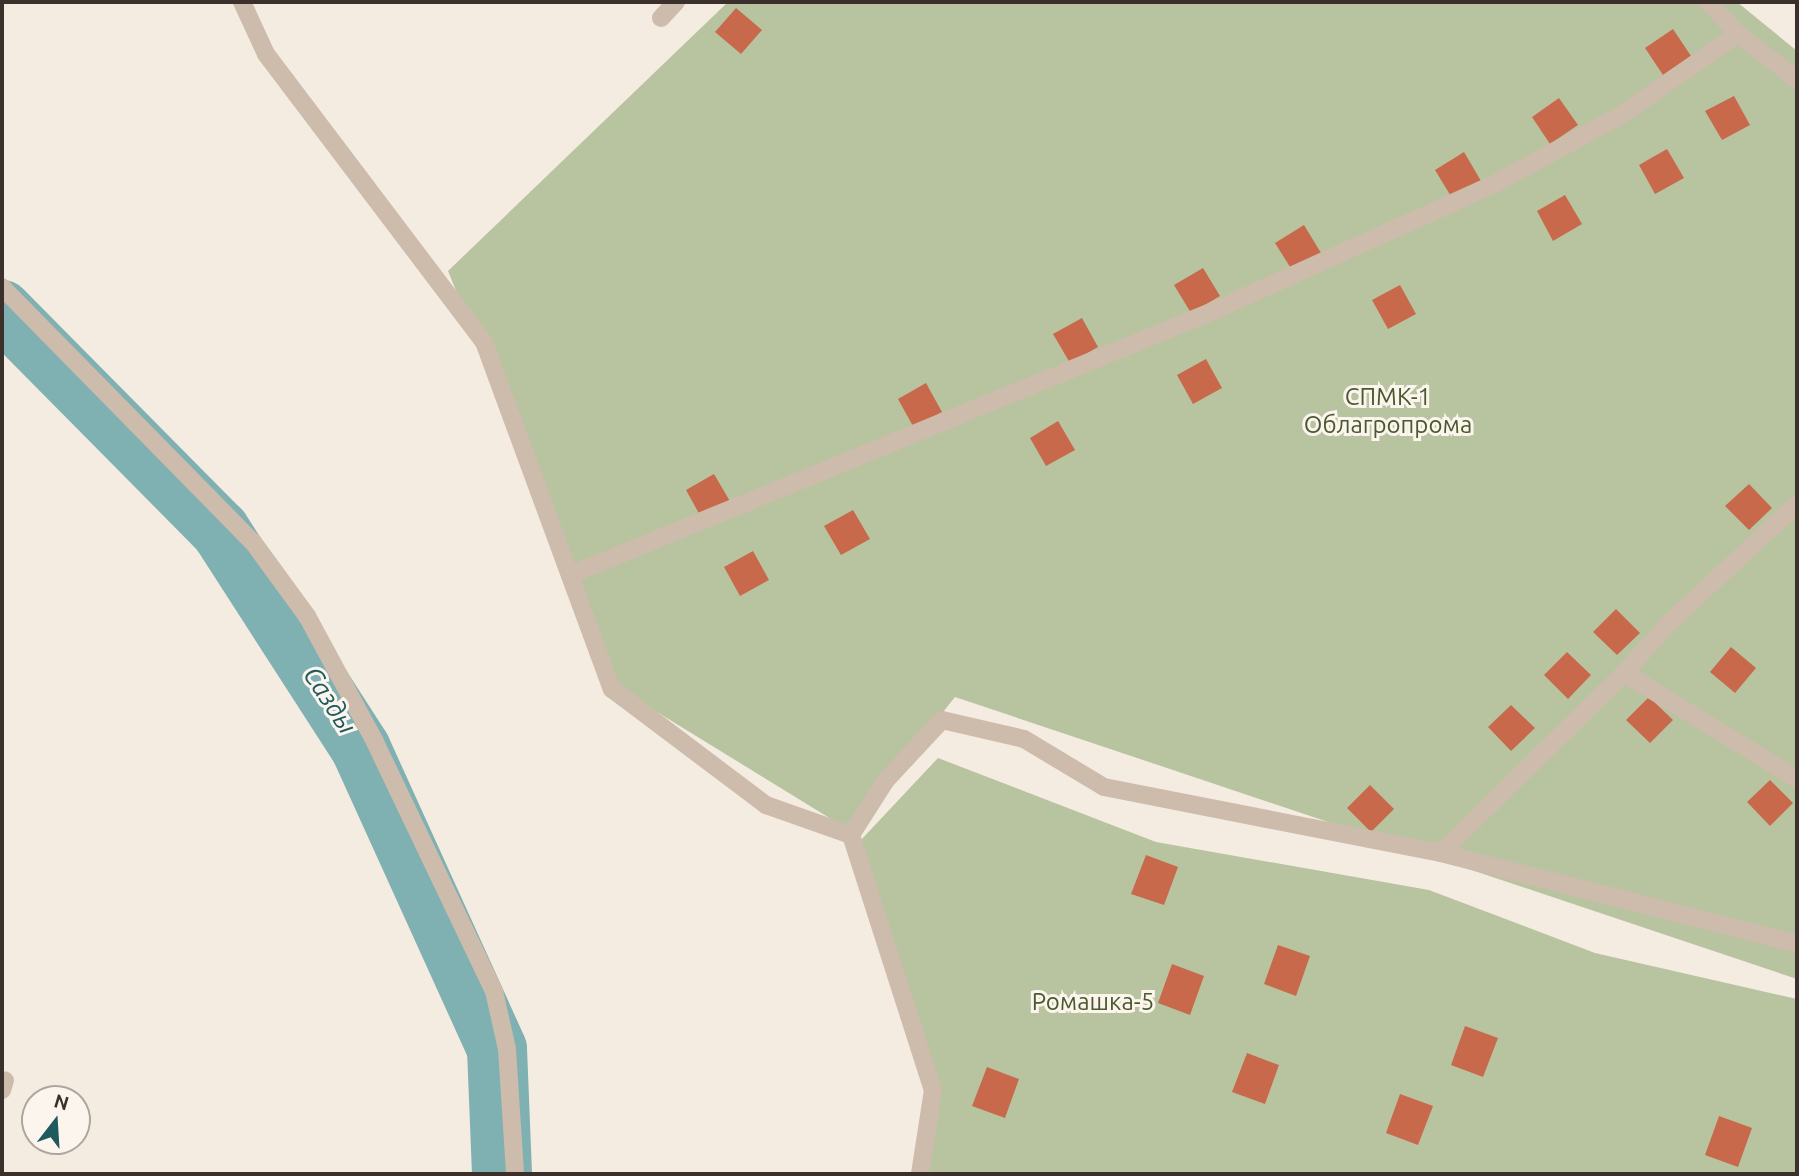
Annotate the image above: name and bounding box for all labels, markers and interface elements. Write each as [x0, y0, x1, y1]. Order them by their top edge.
park label: СПМК-1 Облагропрома [1304, 383, 1472, 439]
water label: Сазды [297, 661, 363, 739]
park label: Ромашка-5 [1032, 988, 1154, 1016]
north arrow [21, 1085, 91, 1155]
text: N [52, 1089, 72, 1114]

